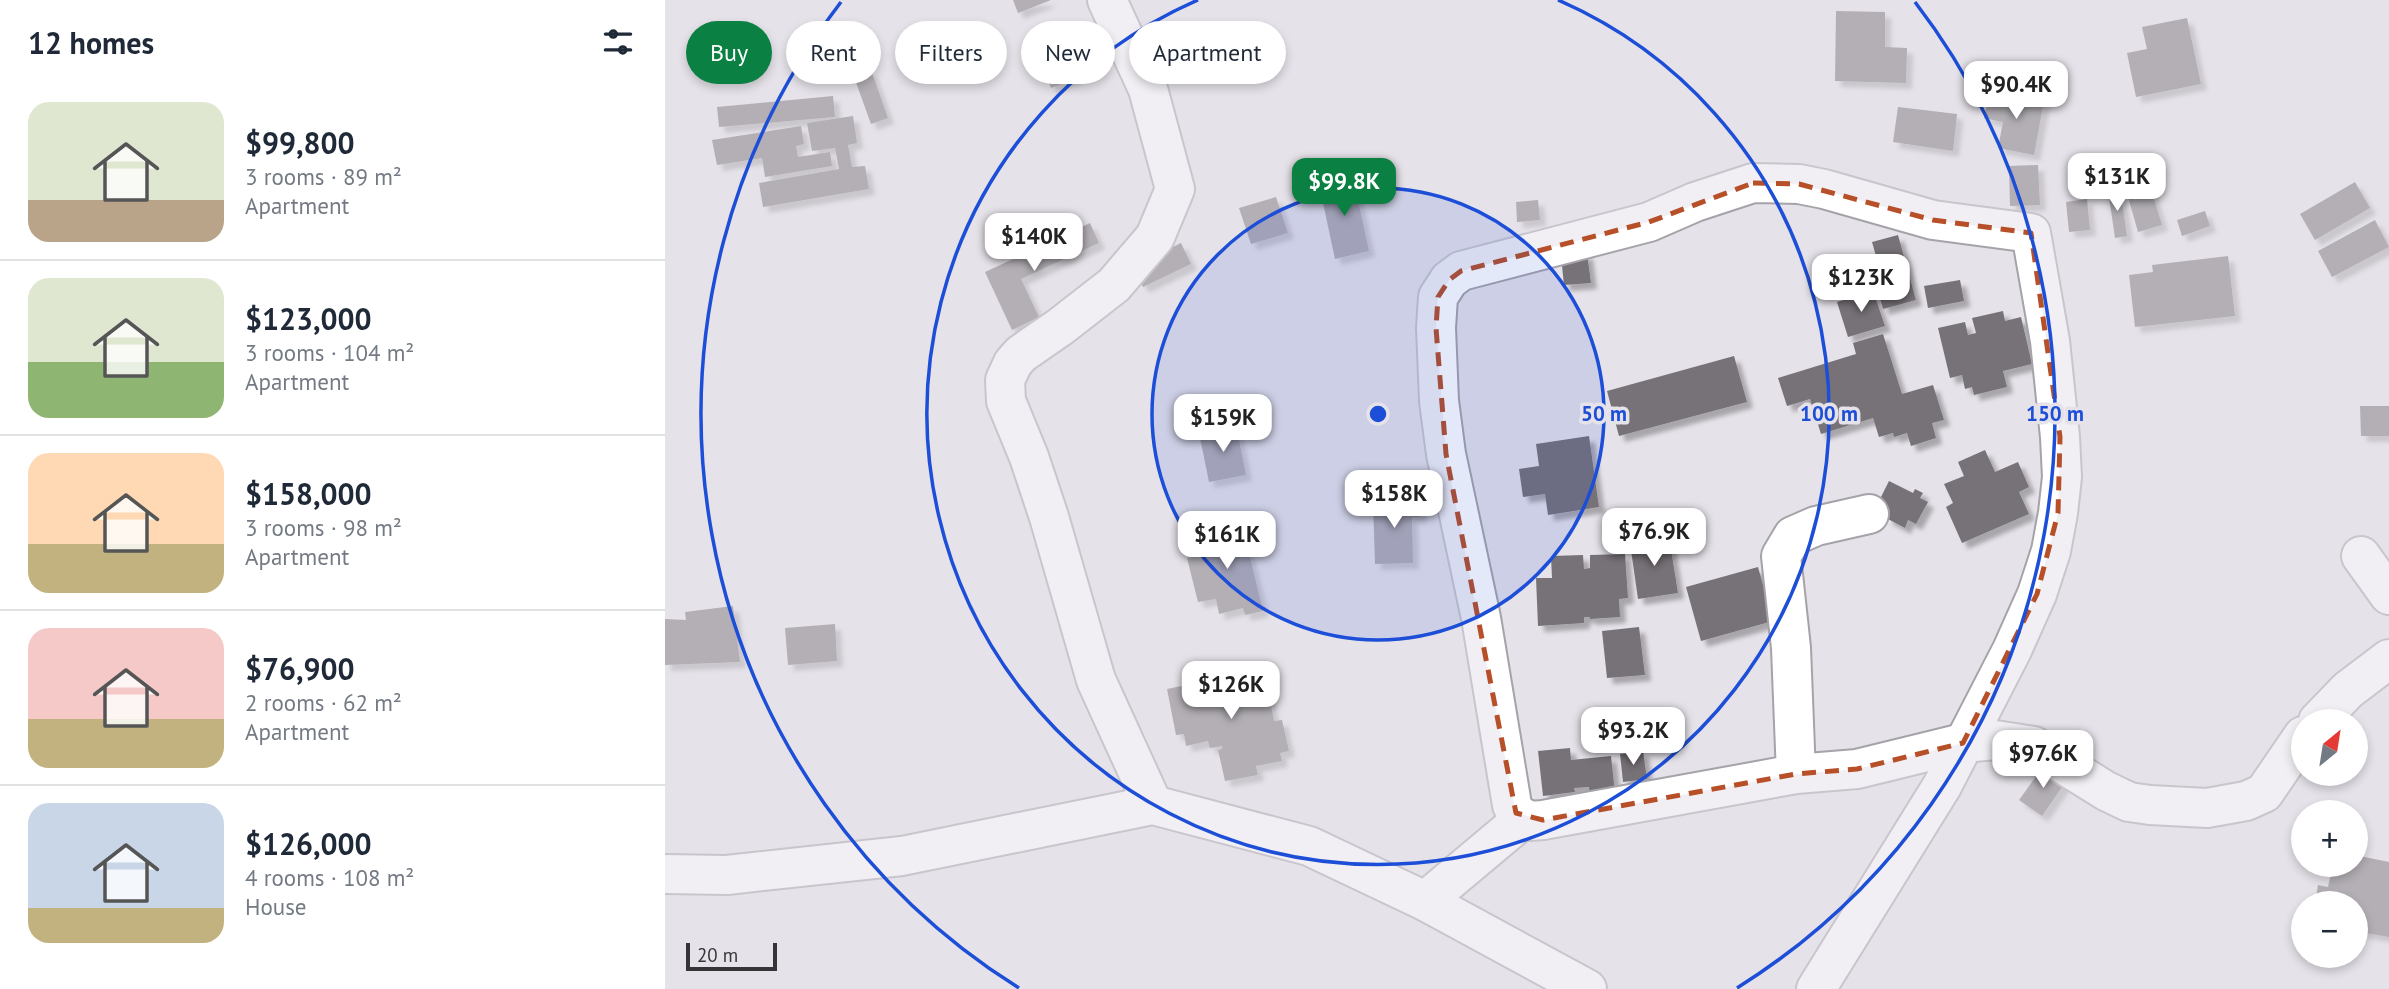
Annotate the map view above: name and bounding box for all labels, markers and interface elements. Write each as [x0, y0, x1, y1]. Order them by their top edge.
chip: Buy [686, 21, 772, 84]
chip: Rent [786, 21, 881, 84]
chip: Filters [895, 21, 1007, 84]
chip: New [1021, 21, 1115, 84]
chip: Apartment [1129, 21, 1286, 84]
text: 12 homes [28, 23, 154, 62]
icon: filters [599, 23, 637, 61]
pin: $90.4K [1959, 61, 2073, 121]
text: $90.4K [1980, 69, 2052, 98]
text: $99,800 [245, 123, 355, 162]
icon: home [84, 130, 168, 214]
pin: $131K [2068, 154, 2166, 213]
pin: $99.8K [1287, 158, 1401, 218]
text: $131K [2084, 161, 2150, 190]
text: 3 rooms · 89 m² [245, 162, 402, 191]
text: $99.8K [1308, 166, 1380, 195]
text: Apartment [245, 191, 349, 220]
pin: $140K [985, 214, 1083, 273]
text: $140K [1001, 221, 1067, 250]
pin: $123K [1812, 254, 1910, 314]
text: $123K [1828, 262, 1894, 291]
text: $123,000 [245, 299, 372, 338]
icon: home [84, 306, 168, 390]
text: 3 rooms · 104 m² [245, 338, 414, 367]
text: Apartment [245, 367, 349, 396]
pin: $159K [1174, 394, 1272, 454]
text: 50 m [1581, 400, 1627, 427]
text: 100 m [1800, 400, 1858, 427]
text: 150 m [2026, 400, 2084, 427]
text: $159K [1190, 402, 1256, 431]
centre of rings [1366, 402, 1390, 426]
pin: $158K [1345, 470, 1443, 530]
text: $158,000 [245, 474, 372, 513]
text: $158K [1361, 478, 1427, 507]
icon: home [84, 481, 168, 565]
pin: $76.9K [1597, 508, 1711, 568]
pin: $161K [1178, 512, 1276, 571]
text: 3 rooms · 98 m² [245, 513, 402, 542]
text: $76.9K [1618, 516, 1690, 545]
text: $161K [1194, 519, 1260, 548]
text: Apartment [245, 542, 349, 571]
text: $76,900 [245, 649, 355, 688]
icon: home [84, 656, 168, 740]
pin: $126K [1182, 662, 1280, 721]
text: $126K [1198, 669, 1264, 698]
text: 2 rooms · 62 m² [245, 688, 402, 717]
pin: $93.2K [1576, 708, 1690, 767]
north arrow [2291, 709, 2368, 786]
map controls [2291, 709, 2368, 968]
text: $93.2K [1597, 715, 1669, 744]
text: Apartment [245, 717, 349, 746]
pin: $97.6K [1986, 730, 2100, 790]
text: $97.6K [2008, 738, 2078, 767]
button: + [2291, 800, 2368, 877]
text: $126,000 [245, 824, 372, 863]
icon: home [84, 831, 168, 915]
text: 4 rooms · 108 m² [245, 863, 414, 892]
button: − [2291, 891, 2368, 968]
text: House [245, 892, 307, 921]
scale bar [686, 940, 777, 972]
text: 20 m [697, 943, 738, 967]

